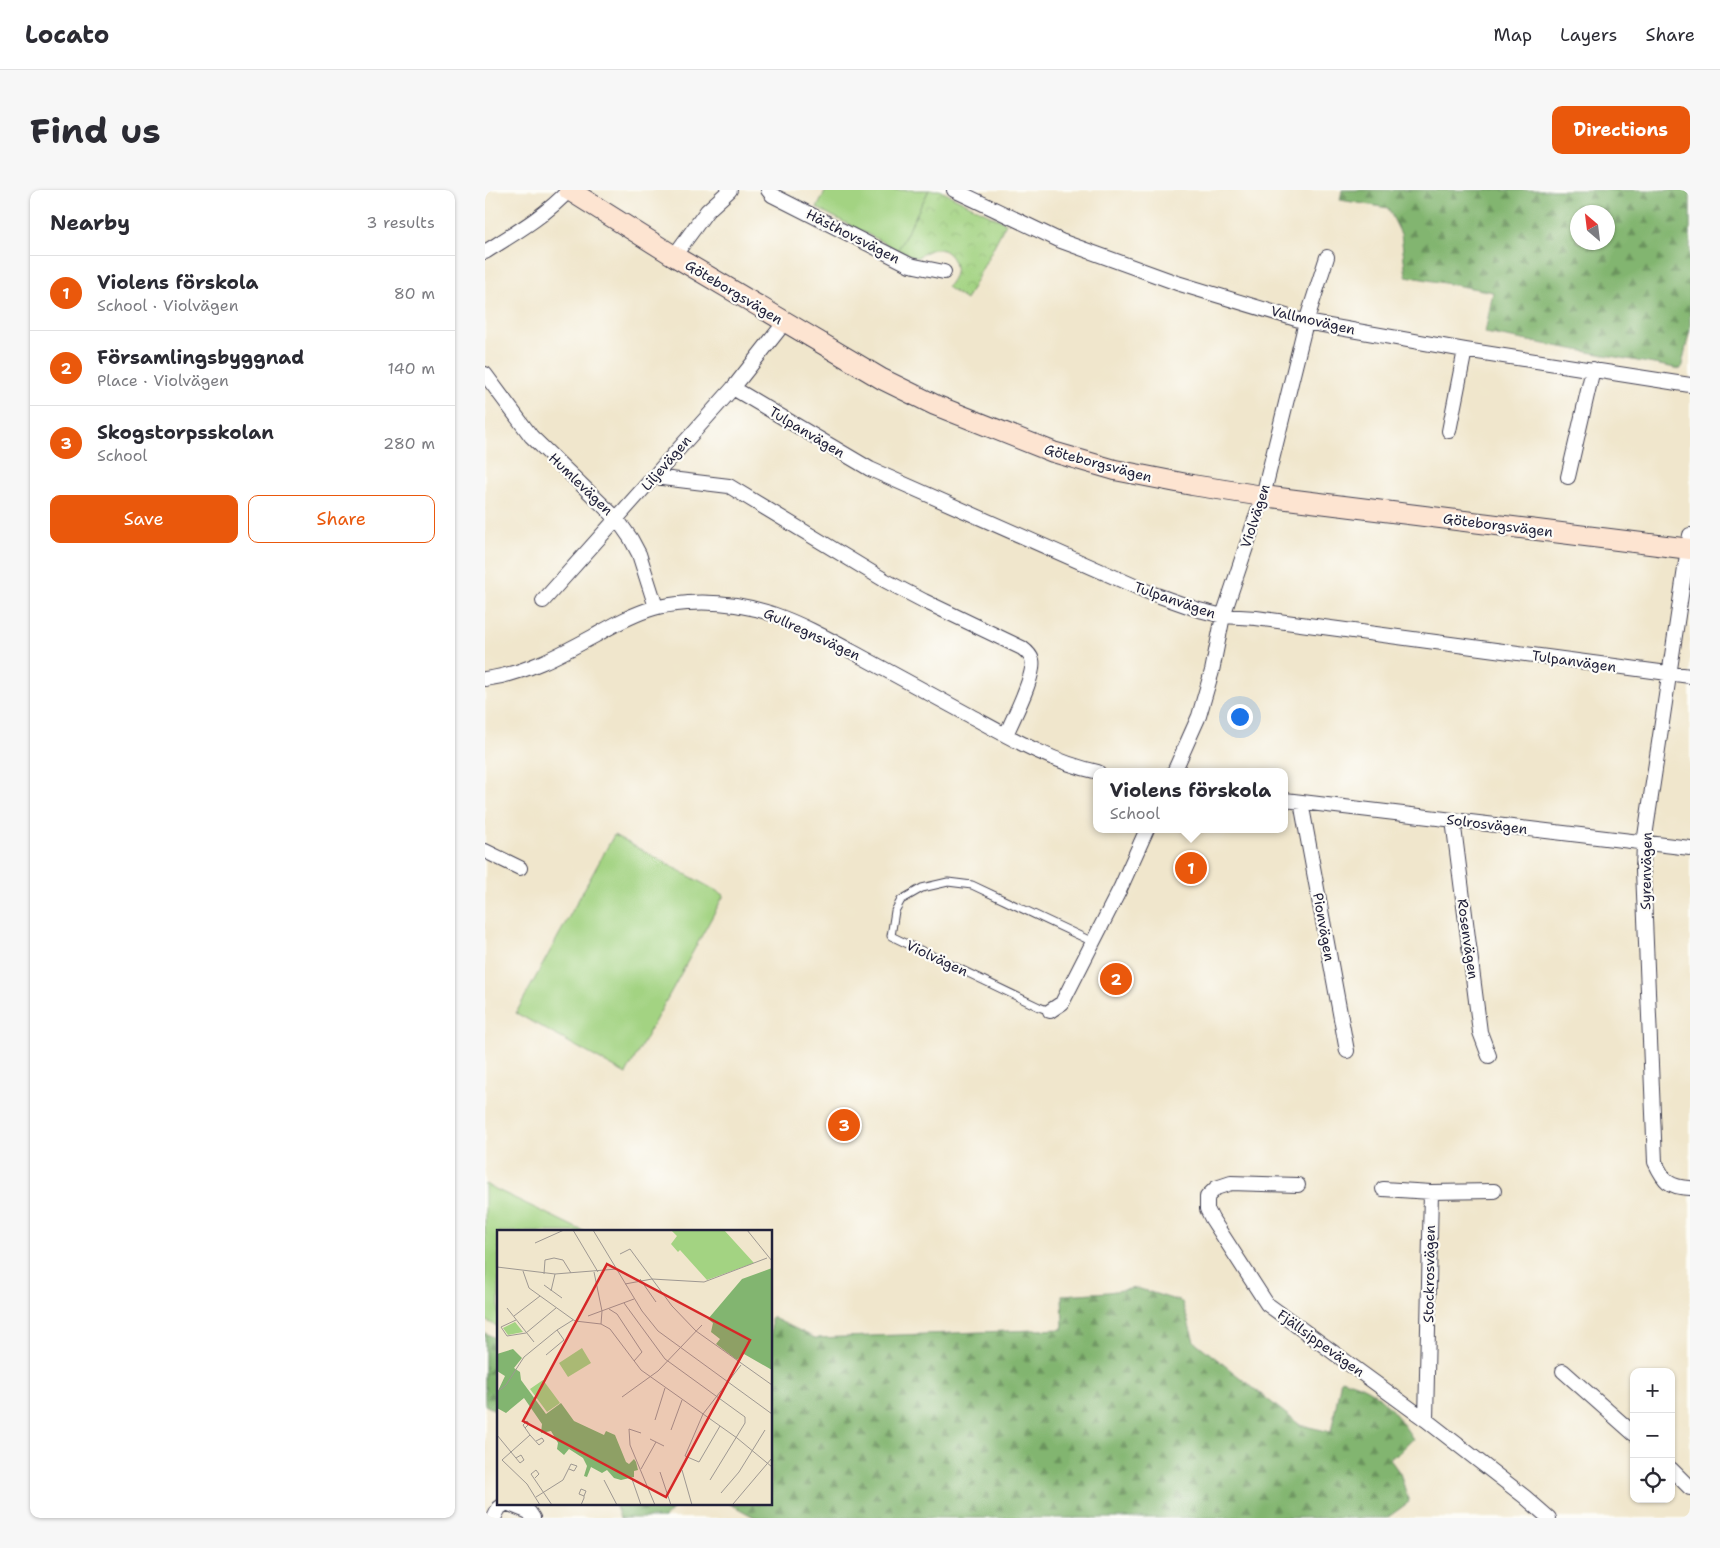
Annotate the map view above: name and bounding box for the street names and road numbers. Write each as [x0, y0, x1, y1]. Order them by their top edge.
street label: Hästhovsvägen [803, 205, 903, 268]
street label: Göteborgsvägen [682, 256, 786, 328]
street label: Vallmovägen [1269, 302, 1357, 339]
street label: Tulpanvägen [766, 402, 848, 462]
street label: Liljevägen [637, 431, 695, 494]
street label: Göteborgsvägen [1042, 440, 1154, 486]
street label: Humlevägen [545, 449, 617, 519]
street label: Violvägen [1236, 481, 1274, 550]
street label: Göteborgsvägen [1442, 509, 1554, 541]
street label: Tulpanvägen [1132, 578, 1219, 623]
street label: Gullregnsvägen [761, 604, 864, 664]
street label: Tulpanvägen [1531, 646, 1618, 676]
street label: Solrosvägen [1445, 810, 1529, 838]
street label: Syrenvägen [1636, 831, 1656, 910]
street label: Pionvägen [1309, 891, 1339, 963]
street label: Rosenvägen [1453, 898, 1483, 981]
street label: Violvägen [903, 936, 971, 980]
street label: Stockrosvägen [1419, 1225, 1439, 1323]
street label: Fjällsippevägen [1274, 1305, 1368, 1381]

